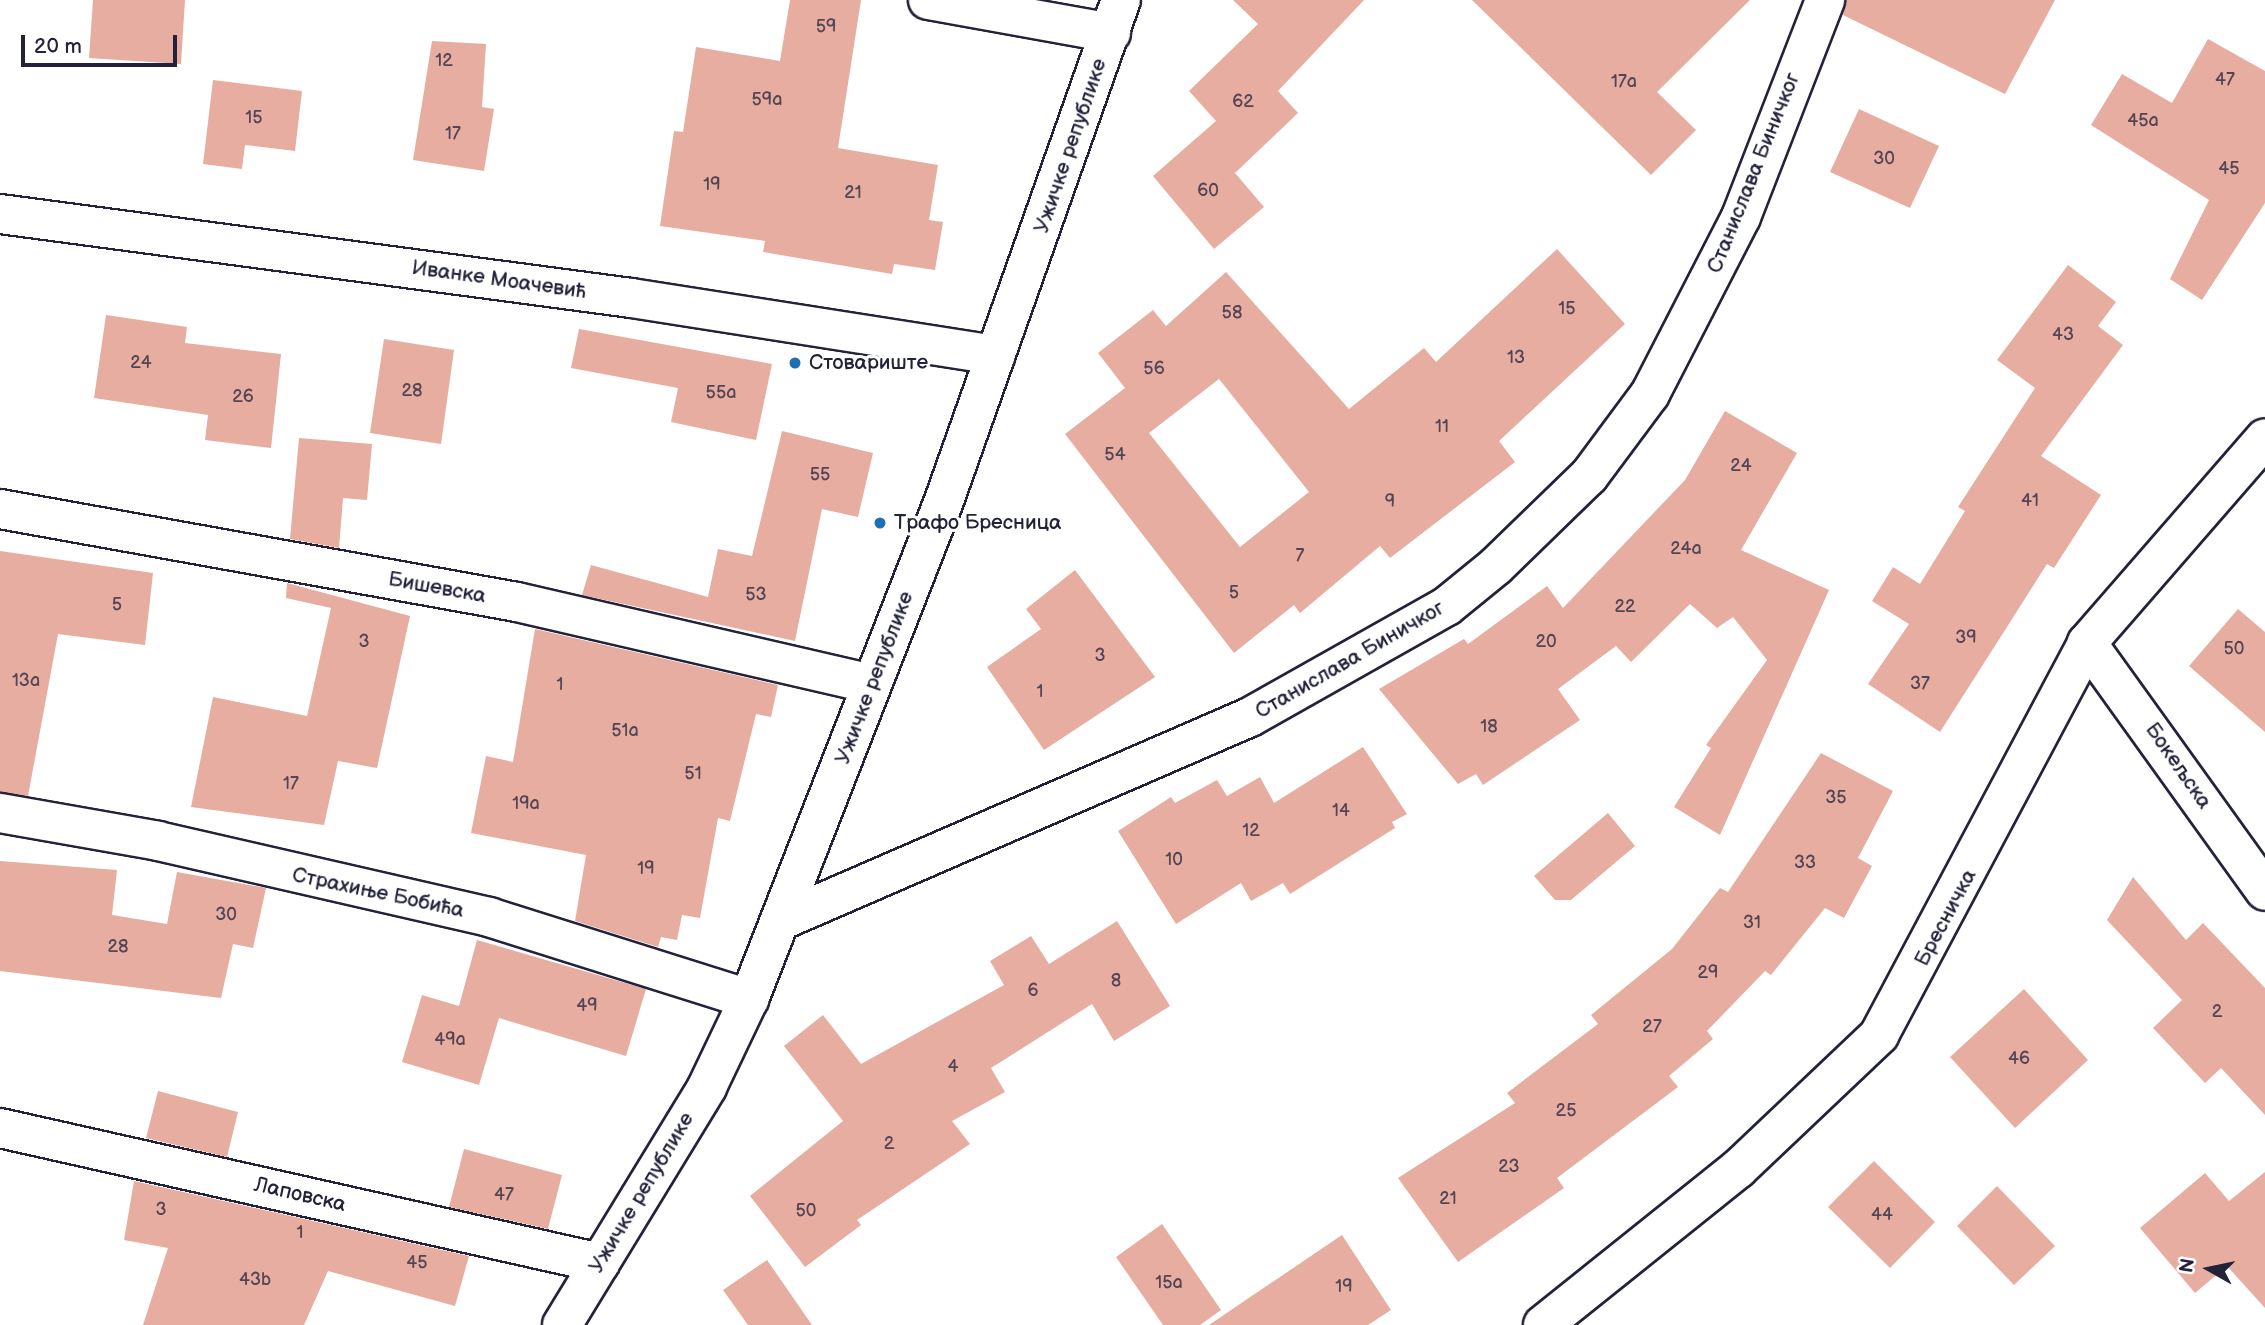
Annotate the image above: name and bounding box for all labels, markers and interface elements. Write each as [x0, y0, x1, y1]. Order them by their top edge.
house number: 59 [816, 16, 836, 38]
scale bar [24, 21, 180, 65]
text: 20 m [34, 34, 82, 59]
house number: 12 [435, 50, 453, 72]
street label: Ужичке републике [1029, 55, 1113, 237]
street label: Станислава Биничког [1702, 69, 1806, 277]
house number: 47 [2215, 69, 2235, 91]
house number: 17a [1611, 71, 1637, 93]
house number: 59a [752, 89, 782, 111]
house number: 62 [1232, 91, 1254, 113]
house number: 15 [245, 107, 263, 129]
house number: 45a [2127, 110, 2159, 132]
house number: 17 [445, 123, 461, 145]
house number: 30 [1873, 148, 1895, 170]
house number: 45 [2218, 158, 2240, 180]
house number: 19 [703, 174, 721, 196]
house number: 60 [1197, 180, 1219, 202]
house number: 21 [844, 182, 862, 204]
street label: Иванке Моачевић [410, 255, 588, 305]
house number: 15 [1558, 298, 1576, 320]
house number: 58 [1222, 302, 1242, 324]
house number: 43 [2052, 324, 2074, 346]
house number: 13 [1507, 347, 1525, 369]
place label: Стовариште [809, 350, 928, 376]
house number: 24 [130, 352, 152, 374]
marker: Стовариште [787, 355, 803, 371]
house number: 56 [1143, 358, 1165, 380]
house number: 28 [401, 380, 423, 402]
house number: 55a [706, 382, 736, 404]
house number: 26 [232, 386, 254, 408]
house number: 11 [1435, 416, 1449, 438]
house number: 54 [1104, 444, 1126, 466]
house number: 24 [1730, 455, 1752, 477]
house number: 55 [810, 464, 830, 486]
house number: 41 [2021, 490, 2039, 512]
house number: 9 [1385, 491, 1395, 513]
place label: Трафо Бресница [894, 510, 1061, 536]
marker: Трафо Бресница [872, 515, 888, 531]
house number: 24a [1670, 538, 1702, 560]
house number: 7 [1296, 545, 1304, 567]
street label: Бишевска [386, 567, 488, 609]
house number: 5 [1229, 582, 1239, 604]
house number: 53 [745, 584, 767, 606]
street label: Ужичке републике [830, 588, 920, 768]
house number: 5 [112, 594, 122, 616]
street label: Станислава Биничког [1251, 596, 1449, 724]
house number: 22 [1614, 596, 1636, 618]
house number: 39 [1955, 627, 1977, 649]
house number: 3 [358, 631, 370, 653]
house number: 20 [1535, 631, 1557, 653]
house number: 50 [2224, 638, 2244, 660]
house number: 3 [1094, 645, 1106, 667]
house number: 13a [12, 670, 40, 692]
house number: 37 [1910, 673, 1930, 695]
house number: 1 [557, 674, 563, 696]
house number: 1 [1037, 681, 1043, 703]
house number: 18 [1480, 716, 1498, 738]
street label: Бокељска [2139, 718, 2217, 814]
house number: 51a [611, 720, 639, 742]
house number: 51 [684, 763, 702, 785]
house number: 17 [283, 773, 299, 795]
house number: 35 [1825, 787, 1847, 809]
house number: 19a [512, 793, 540, 815]
house number: 14 [1332, 800, 1350, 822]
house number: 12 [1242, 820, 1260, 842]
house number: 10 [1165, 849, 1183, 871]
house number: 33 [1794, 852, 1816, 874]
house number: 19 [637, 858, 655, 880]
street label: Страхиње Бобића [290, 862, 466, 924]
street label: Бресничка [1910, 865, 1982, 971]
house number: 30 [215, 904, 237, 926]
house number: 31 [1743, 912, 1761, 934]
house number: 28 [107, 936, 129, 958]
house number: 29 [1697, 962, 1719, 984]
house number: 8 [1111, 970, 1121, 992]
house number: 6 [1028, 980, 1038, 1002]
house number: 49 [576, 995, 598, 1017]
house number: 2 [2212, 1001, 2222, 1023]
house number: 27 [1642, 1016, 1662, 1038]
house number: 49a [434, 1029, 466, 1051]
house number: 46 [2008, 1048, 2030, 1070]
house number: 4 [948, 1056, 958, 1078]
house number: 25 [1556, 1100, 1576, 1122]
street label: Ужичке републике [584, 1108, 700, 1278]
house number: 2 [884, 1133, 894, 1155]
house number: 23 [1498, 1156, 1520, 1178]
street label: Лаповска [252, 1172, 348, 1218]
house number: 47 [494, 1184, 514, 1206]
house number: 21 [1439, 1188, 1457, 1210]
house number: 3 [155, 1199, 167, 1221]
house number: 50 [796, 1200, 816, 1222]
house number: 44 [1871, 1204, 1893, 1226]
house number: 1 [297, 1222, 303, 1244]
north arrow [2174, 1234, 2244, 1304]
house number: 45 [406, 1252, 428, 1274]
text: N [2175, 1257, 2200, 1274]
house number: 43b [239, 1269, 271, 1291]
house number: 15a [1155, 1272, 1183, 1294]
house number: 19 [1335, 1276, 1353, 1298]

